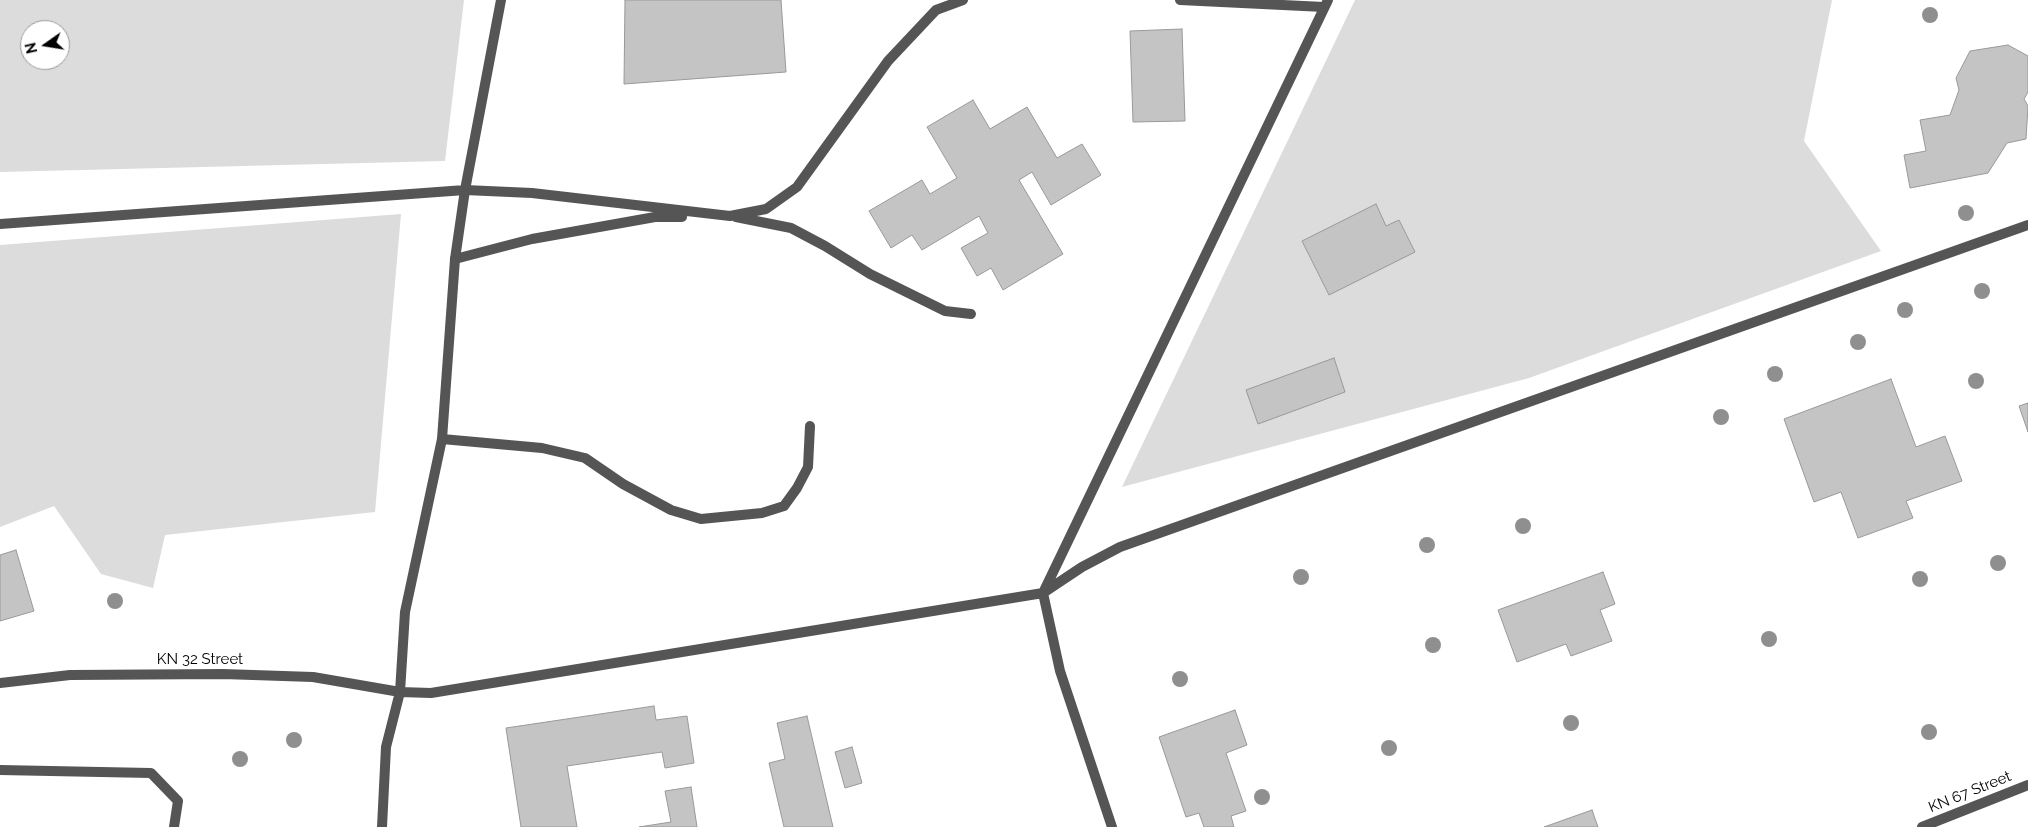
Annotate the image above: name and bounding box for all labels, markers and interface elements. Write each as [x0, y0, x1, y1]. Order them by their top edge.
north arrow [20, 20, 70, 70]
text: N [22, 41, 40, 55]
street label: KN 32 Street [157, 650, 243, 668]
street label: KN 67 Street [1926, 767, 2014, 817]

